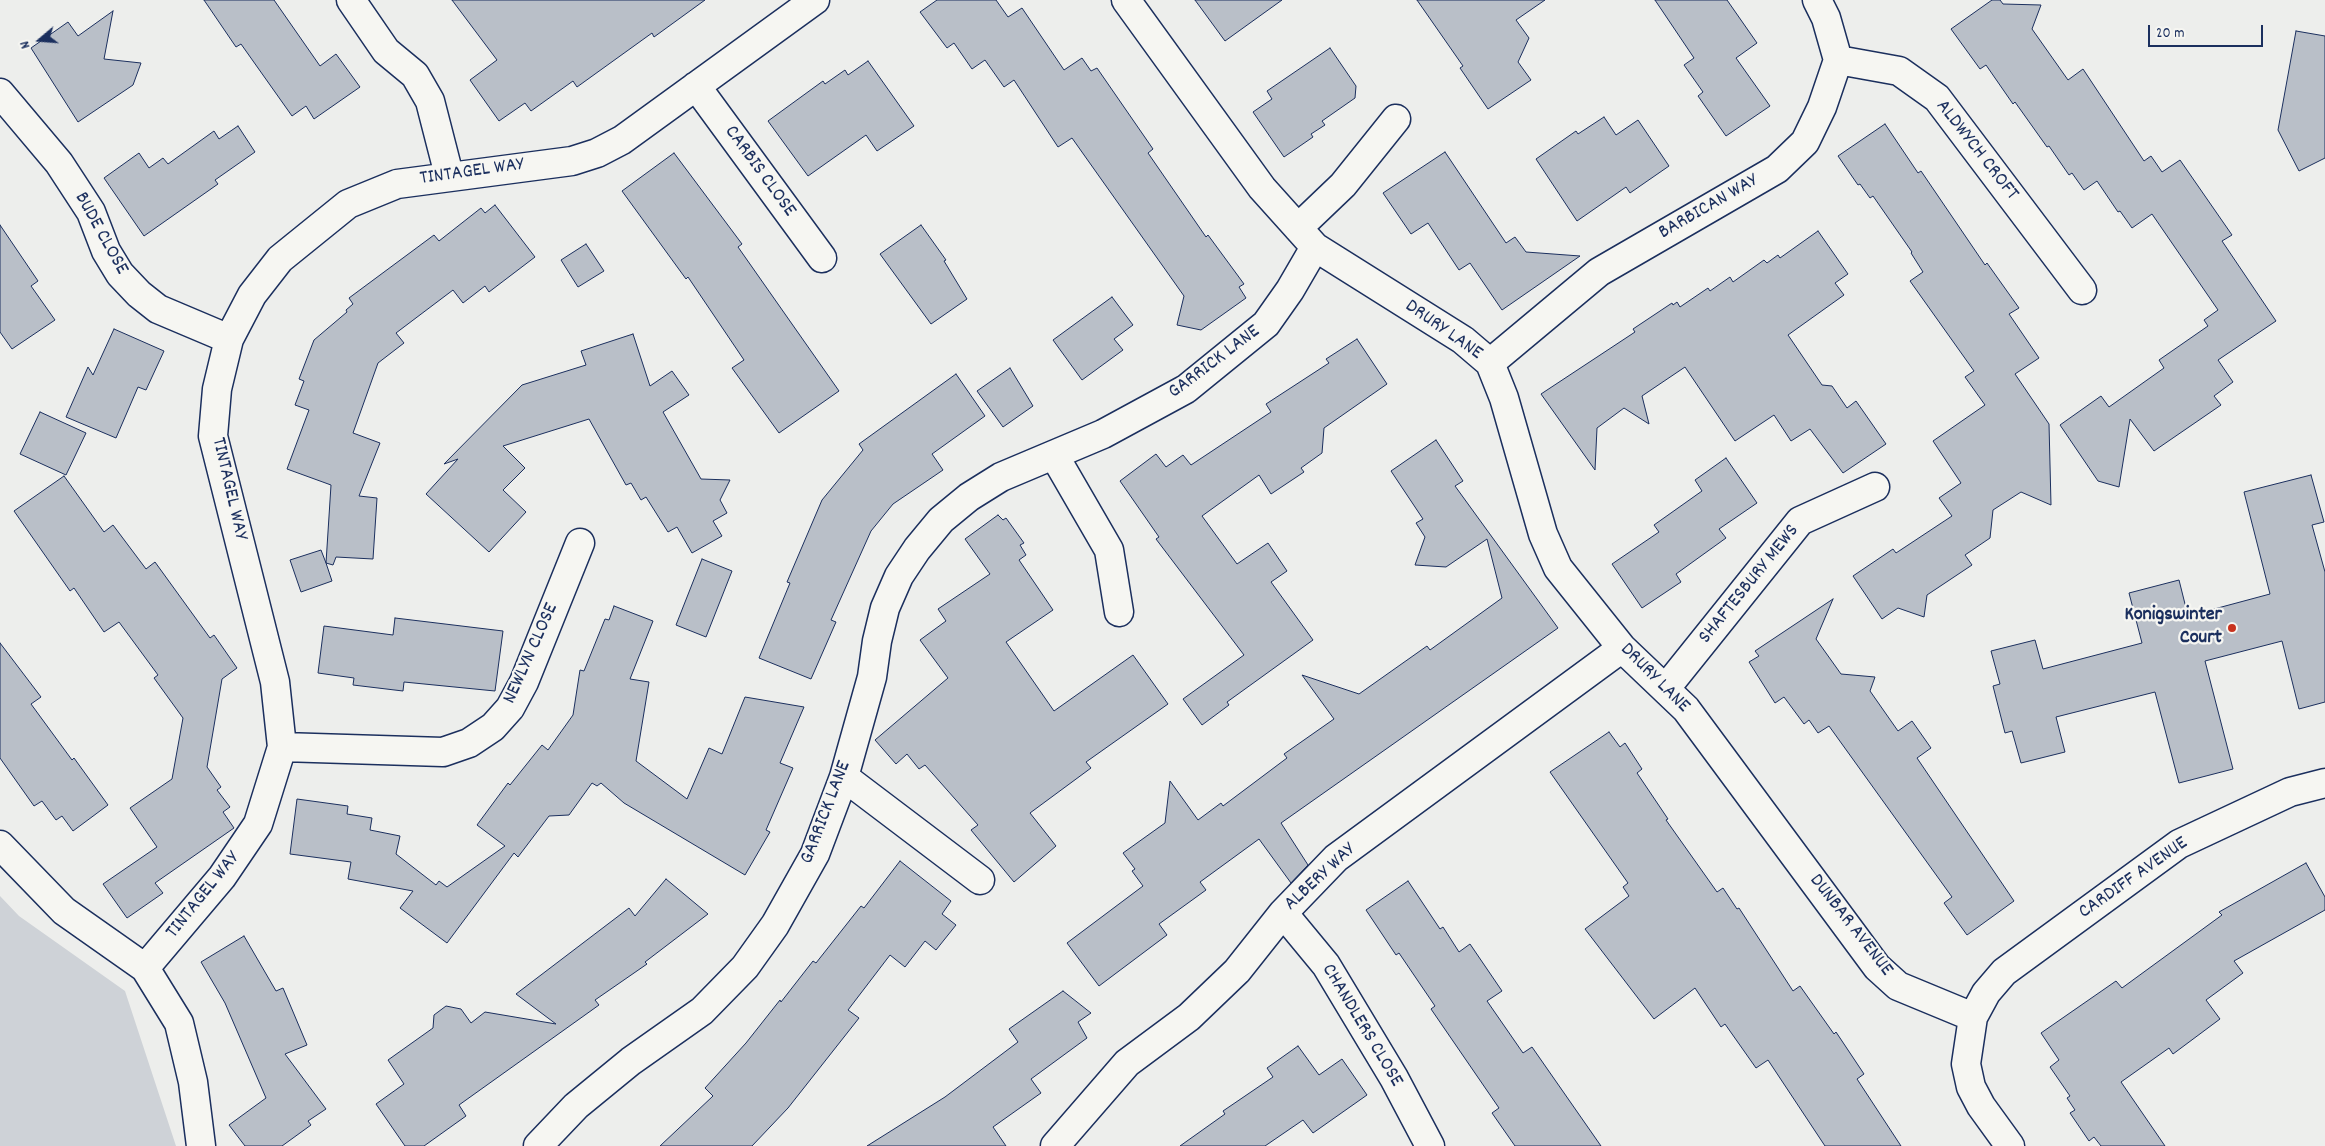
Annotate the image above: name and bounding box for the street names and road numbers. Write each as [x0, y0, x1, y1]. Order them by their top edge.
street label: ALDWYCH CROFT [1929, 96, 2023, 206]
street label: CARBIS CLOSE [718, 122, 800, 222]
street label: TINTAGEL WAY [419, 154, 525, 192]
street label: BARBICAN WAY [1655, 170, 1763, 246]
street label: BUDE CLOSE [68, 189, 132, 279]
street label: DRURY LANE [1400, 296, 1486, 366]
street label: GARRICK LANE [1164, 321, 1266, 405]
street label: TINTAGEL WAY [205, 435, 251, 543]
street label: SHAFTESBURY MEWS [1695, 520, 1805, 650]
street label: NEWLYN CLOSE [499, 600, 565, 708]
street label: DRURY LANE [1614, 639, 1694, 719]
street label: GARRICK LANE [796, 758, 858, 868]
street label: CARDIFF AVENUE [2075, 833, 2193, 925]
street label: ALBERY WAY [1280, 839, 1362, 917]
street label: TINTAGEL WAY [162, 848, 246, 944]
street label: DUNBAR AVENUE [1803, 870, 1897, 982]
street label: CHANDLERS CLOSE [1315, 960, 1407, 1092]

